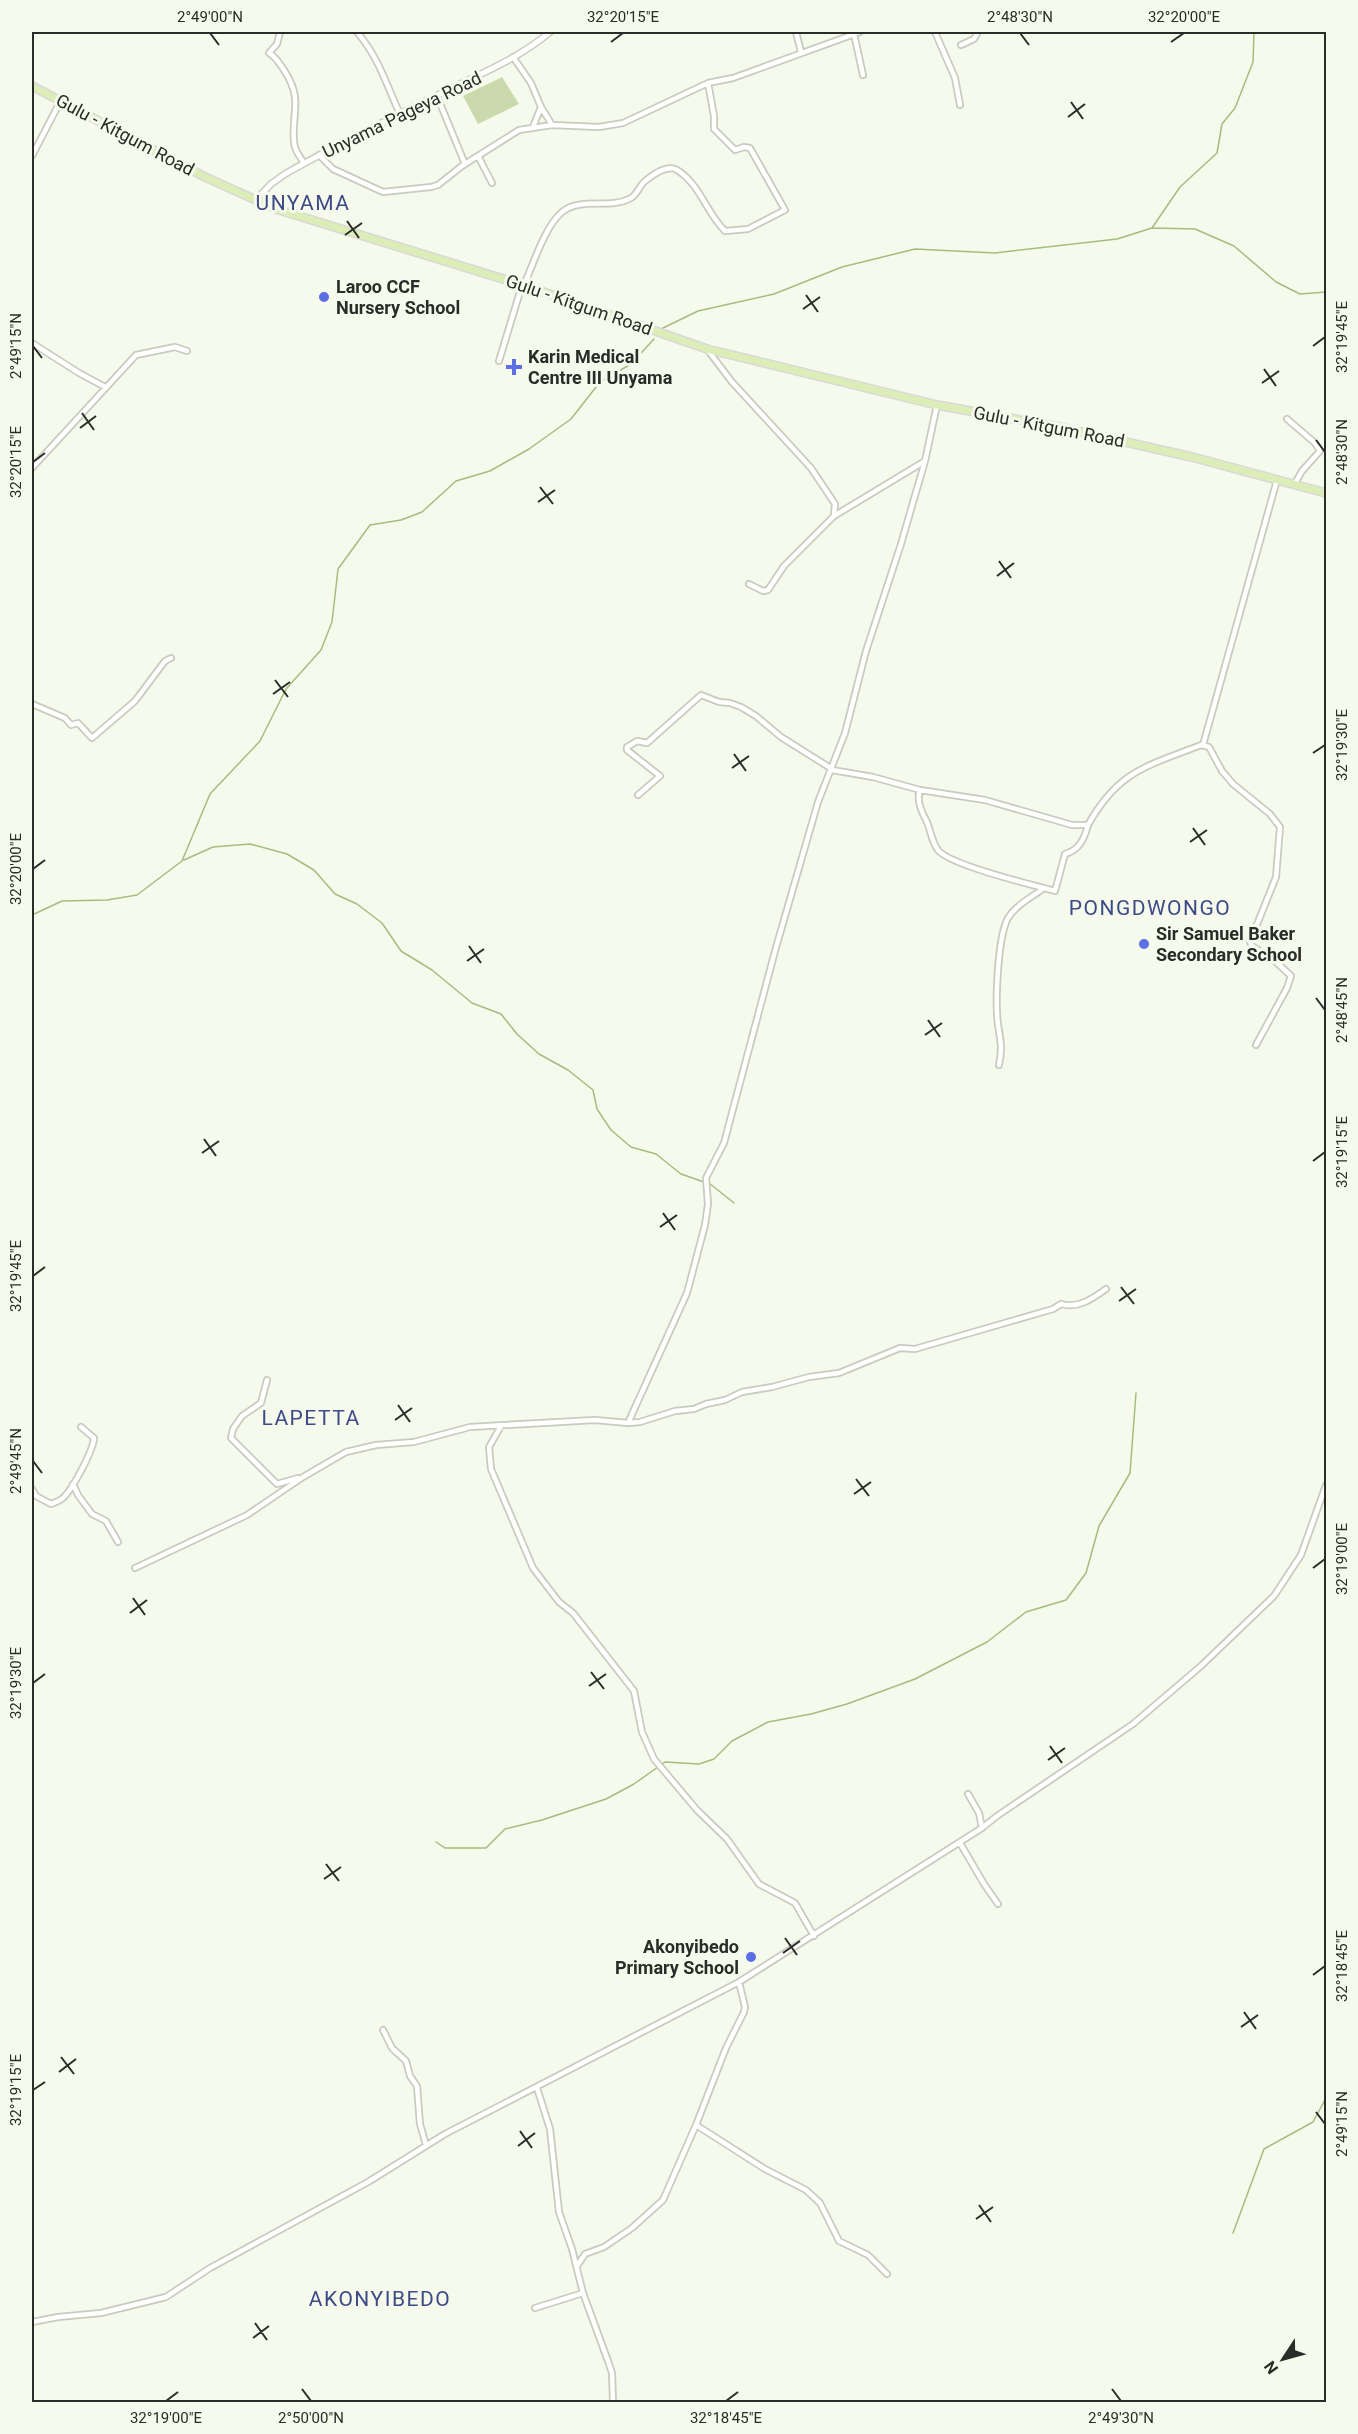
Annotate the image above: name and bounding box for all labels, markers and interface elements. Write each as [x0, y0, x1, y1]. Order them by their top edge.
text: 2°49'00"N [177, 8, 243, 26]
text: 32°20'15"E [587, 8, 660, 26]
text: 2°48'30"N [987, 8, 1053, 26]
text: 32°20'00"E [1148, 8, 1221, 26]
street label: Unyama Pageya Road [319, 67, 485, 162]
street label: Gulu - Kitgum Road [53, 89, 198, 180]
district label: UNYAMA [256, 191, 350, 215]
street label: Gulu - Kitgum Road [503, 270, 655, 339]
place label: Laroo CCF Nursery School [336, 276, 460, 318]
marker: Laroo CCF Nursery School [317, 290, 331, 304]
text: 32°19'45"E [1333, 300, 1351, 373]
text: 2°49'15"N [7, 313, 25, 379]
place label: Karin Medical Centre III Unyama [528, 346, 673, 388]
marker: Karin Medical Centre III Unyama [505, 358, 523, 376]
street label: Gulu - Kitgum Road [972, 402, 1126, 451]
text: 2°48'30"N [1333, 419, 1351, 485]
text: 32°20'15"E [7, 425, 25, 498]
text: 32°19'30"E [1333, 708, 1351, 781]
text: 32°20'00"E [7, 832, 25, 905]
district label: PONGDWONGO [1069, 896, 1231, 920]
place label: Sir Samuel Baker Secondary School [1156, 923, 1302, 965]
marker: Sir Samuel Baker Secondary School [1137, 937, 1151, 951]
text: 2°48'45"N [1333, 977, 1351, 1043]
text: 32°19'15"E [1333, 1115, 1351, 1188]
text: 32°19'45"E [7, 1239, 25, 1312]
district label: LAPETTA [261, 1406, 361, 1430]
text: 2°49'45"N [7, 1428, 25, 1494]
text: 32°19'00"E [1333, 1522, 1351, 1595]
text: 32°19'30"E [7, 1646, 25, 1719]
text: 32°18'45"E [1333, 1929, 1351, 2002]
place label: Akonyibedo Primary School [615, 1936, 739, 1978]
marker: Akonyibedo Primary School [744, 1950, 758, 1964]
text: 32°19'15"E [7, 2053, 25, 2126]
text: 2°49'15"N [1333, 2091, 1351, 2157]
district label: AKONYIBEDO [309, 2287, 451, 2311]
north arrow [1253, 2329, 1313, 2389]
text: N [1260, 2357, 1282, 2378]
text: 32°19'00"E [130, 2409, 203, 2427]
text: 2°50'00"N [278, 2409, 344, 2427]
text: 32°18'45"E [690, 2409, 763, 2427]
text: 2°49'30"N [1088, 2409, 1154, 2427]

